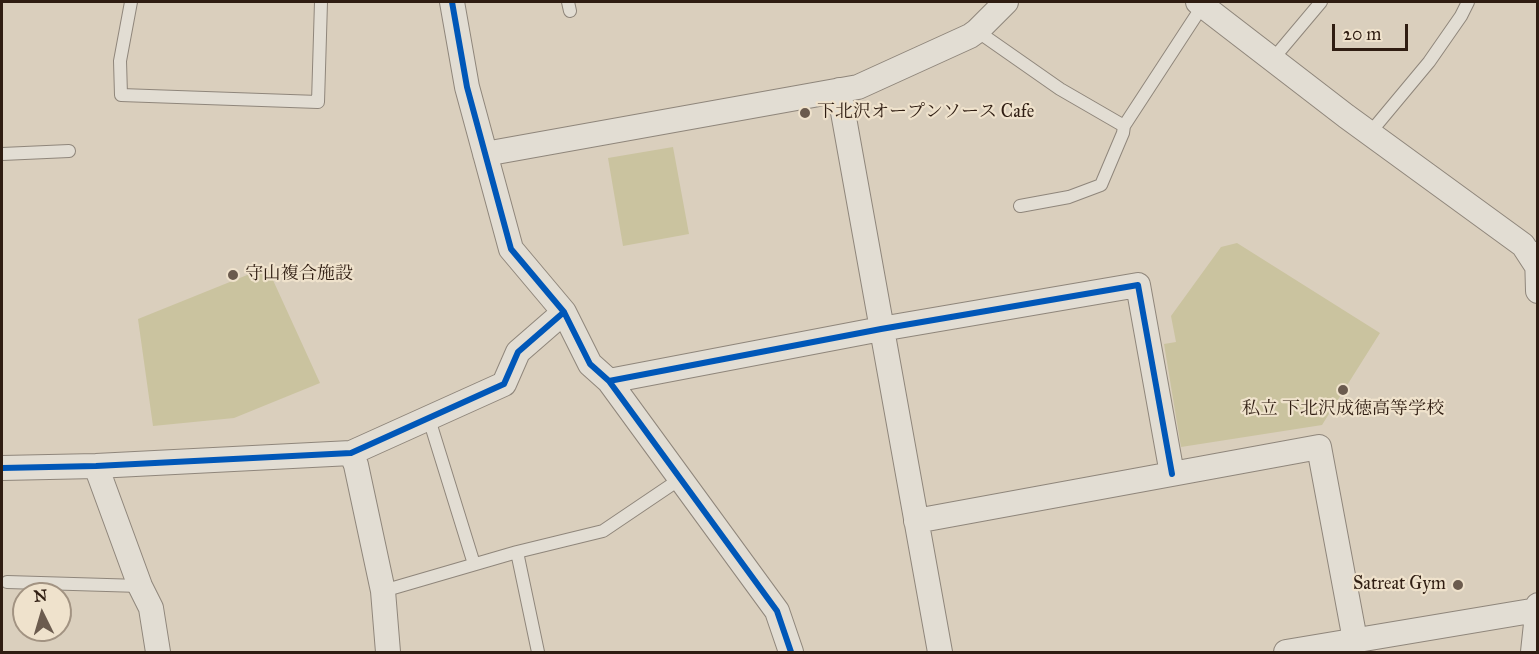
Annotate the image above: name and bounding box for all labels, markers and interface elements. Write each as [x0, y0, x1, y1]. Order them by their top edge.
scale bar [1335, 12, 1412, 50]
text: 20 m [1343, 23, 1381, 45]
place label: 下北沢オープンソース Cafe [817, 102, 1034, 124]
marker: 下北沢オープンソース Cafe [798, 106, 812, 120]
place label: 守山複合施設 [245, 264, 353, 286]
marker: 守山複合施設 [226, 268, 240, 282]
marker: 私立 下北沢成徳高等学校 [1336, 383, 1350, 397]
place label: 私立 下北沢成徳高等学校 [1242, 399, 1444, 421]
place label: Satreat Gym [1353, 574, 1446, 596]
marker: Satreat Gym [1451, 578, 1465, 592]
north arrow [12, 582, 72, 642]
text: N [33, 586, 48, 606]

